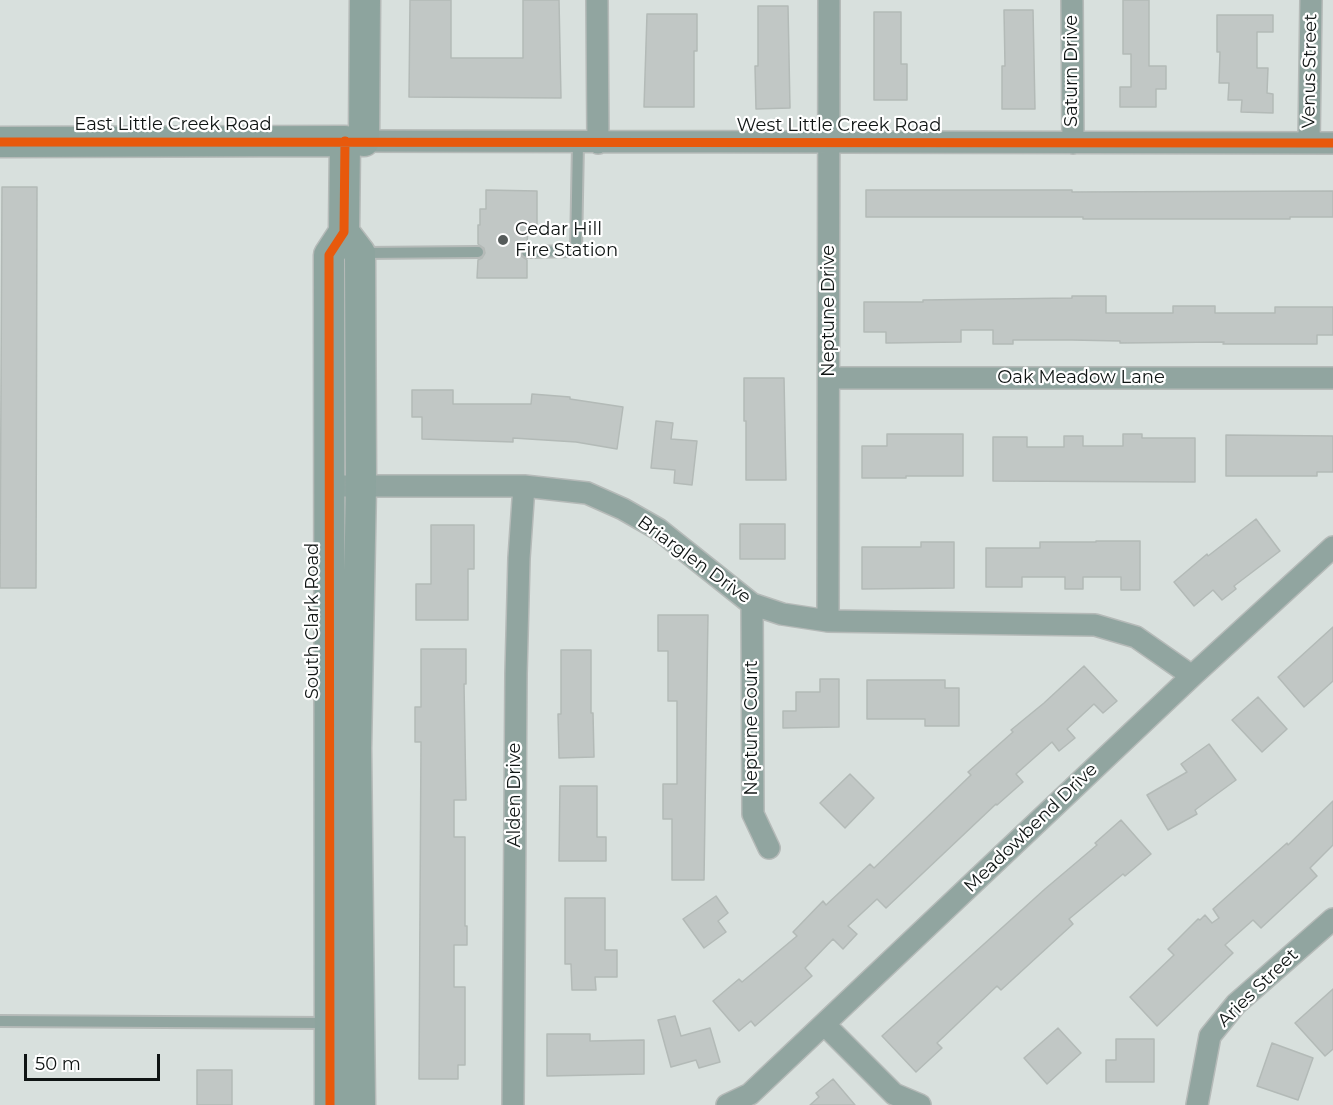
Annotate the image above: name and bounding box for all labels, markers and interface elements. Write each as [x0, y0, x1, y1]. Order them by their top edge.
street label: Venus Street [1298, 14, 1322, 128]
street label: Saturn Drive [1061, 15, 1083, 127]
street label: East Little Creek Road [74, 114, 272, 136]
street label: West Little Creek Road [737, 115, 941, 137]
place label: Cedar Hill Fire Station [515, 219, 618, 262]
marker: Cedar Hill Fire Station [496, 233, 510, 247]
street label: Neptune Drive [818, 245, 840, 377]
street label: Oak Meadow Lane [997, 367, 1165, 389]
street label: Briarglen Drive [633, 512, 755, 608]
street label: South Clark Road [302, 543, 324, 699]
street label: Neptune Court [741, 660, 763, 796]
street label: Alden Drive [504, 743, 526, 847]
street label: Meadowbend Drive [960, 759, 1102, 897]
street label: Aries Street [1213, 944, 1303, 1032]
scale bar [27, 1042, 164, 1080]
text: 50 m [35, 1053, 81, 1075]

